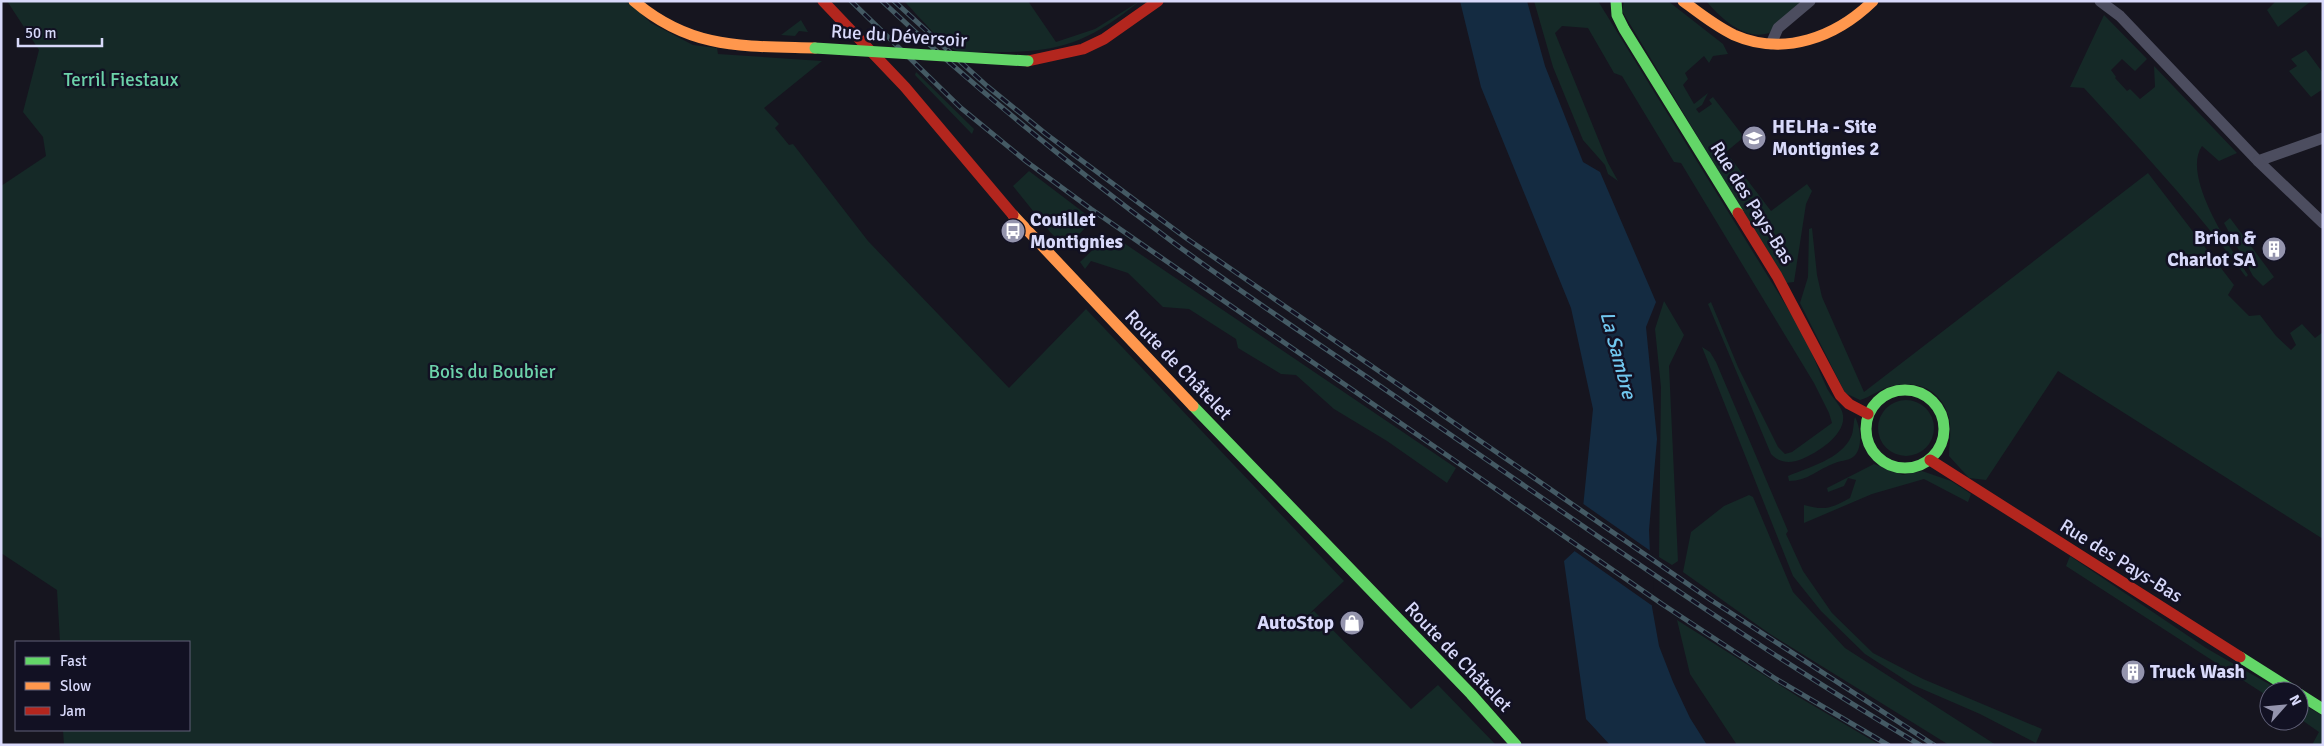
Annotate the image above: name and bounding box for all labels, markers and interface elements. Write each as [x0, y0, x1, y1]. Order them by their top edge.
scale bar [18, 15, 101, 47]
street label: Rue du Déversoir [830, 19, 968, 53]
text: 50 m [25, 24, 56, 42]
park label: Terril Fiestaux [64, 68, 179, 92]
place label: HELHa - Site Montignies 2 [1772, 115, 1879, 161]
school or university icon: HELHa - Site Montignies 2 [1741, 125, 1767, 151]
street label: Rue des Pays-Bas [1705, 137, 1799, 269]
place label: Couillet Montignies [1030, 208, 1123, 254]
bus stop icon: Couillet Montignies [1000, 218, 1026, 244]
place label: Brion & Charlot SA [2167, 226, 2257, 272]
building icon: Brion & Charlot SA [2261, 236, 2287, 262]
street label: Route de Châtelet [1119, 305, 1237, 425]
water label: La Sambre [1594, 309, 1642, 402]
park label: Bois du Boubier [428, 360, 556, 384]
street label: Rue des Pays-Bas [2055, 514, 2187, 608]
street label: Route de Châtelet [1399, 597, 1517, 717]
shop icon: AutoStop [1339, 610, 1365, 636]
place label: AutoStop [1257, 611, 1334, 635]
legend [15, 641, 190, 731]
text: Fast [60, 652, 87, 670]
building icon: Truck Wash [2120, 659, 2146, 685]
place label: Truck Wash [2150, 660, 2245, 684]
text: Slow [60, 677, 91, 695]
north arrow [2259, 681, 2309, 731]
text: N [2285, 692, 2305, 709]
text: Jam [60, 702, 86, 720]

